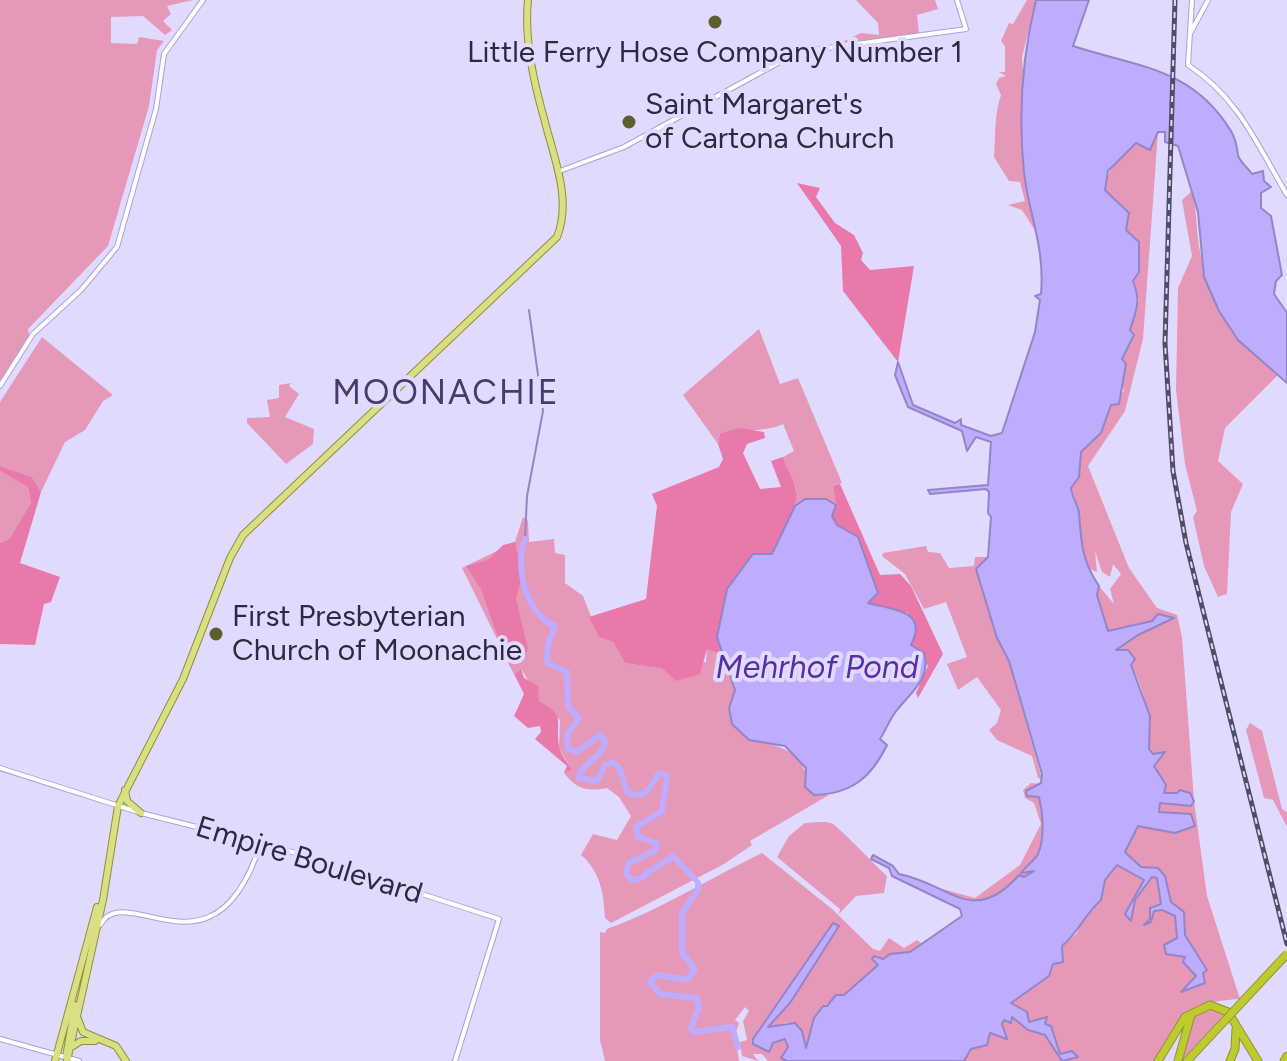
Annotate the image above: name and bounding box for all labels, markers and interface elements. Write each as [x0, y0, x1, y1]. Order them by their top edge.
marker: Little Ferry Hose Company Number 1 [706, 13, 724, 31]
place label: Little Ferry Hose Company Number 1 [467, 35, 963, 71]
place label: Saint Margaret's of Cartona Church [645, 87, 894, 158]
marker: Saint Margaret's of Cartona Church [620, 113, 638, 131]
district label: MOONACHIE [332, 374, 560, 414]
place label: First Presbyterian Church of Moonachie [232, 599, 522, 670]
marker: First Presbyterian Church of Moonachie [207, 625, 225, 643]
water label: Mehrhof Pond [716, 650, 918, 688]
street label: Empire Boulevard [191, 809, 427, 913]

